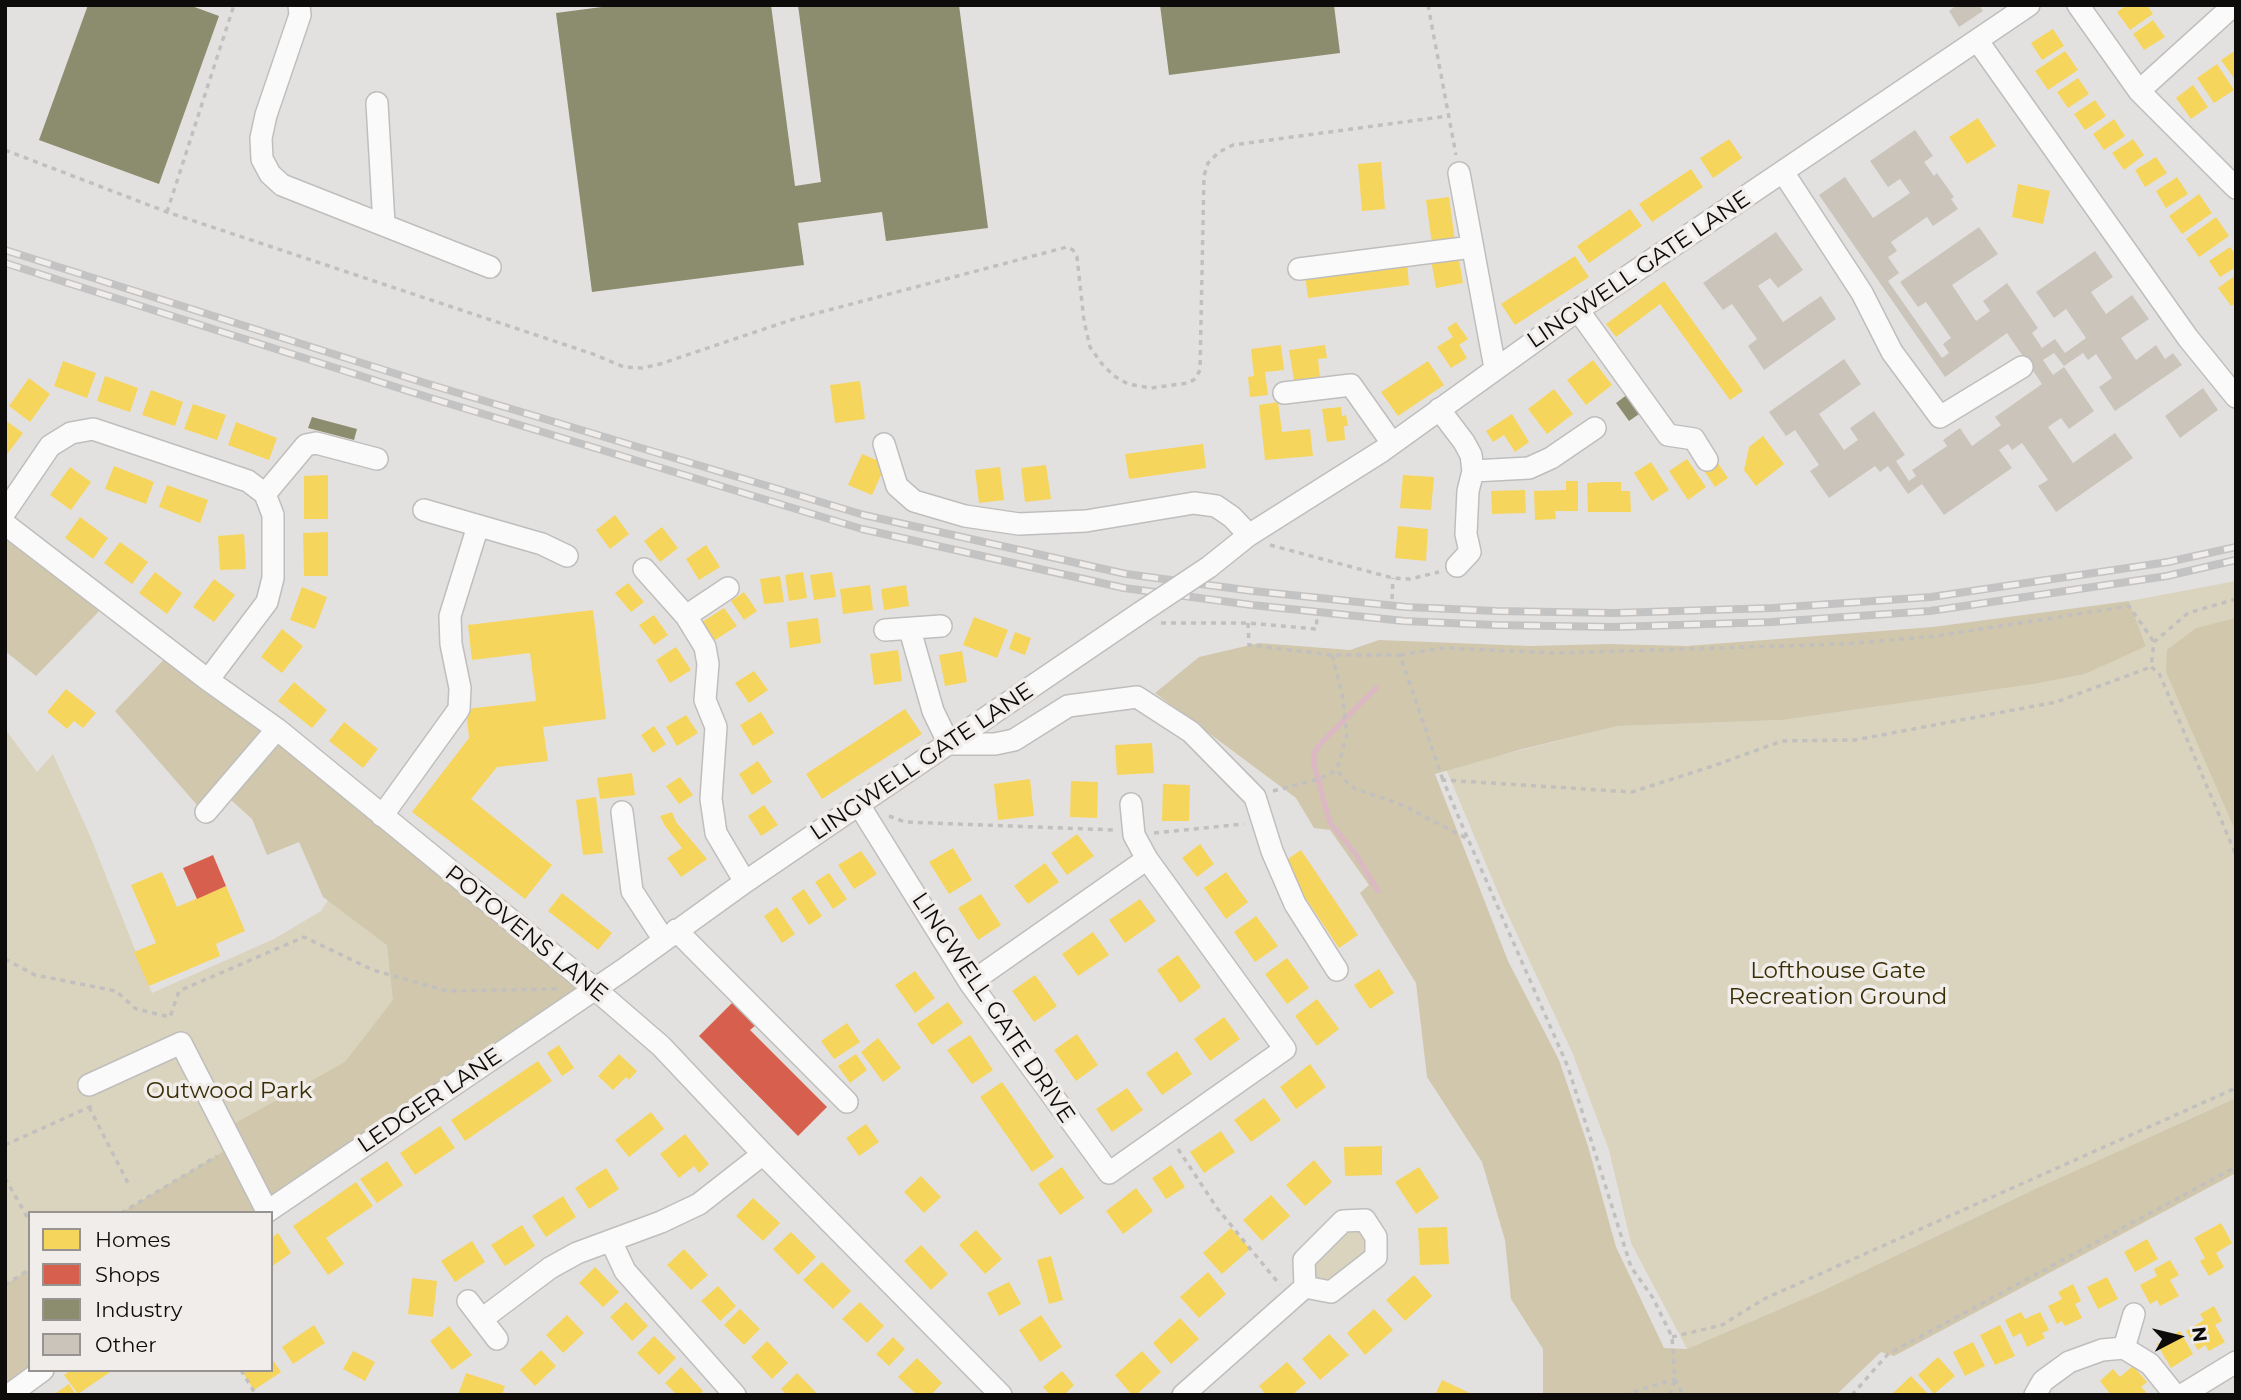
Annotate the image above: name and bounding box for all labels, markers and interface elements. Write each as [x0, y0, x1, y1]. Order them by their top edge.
street label: LINGWELL GATE LANE [1522, 185, 1756, 355]
street label: LINGWELL GATE LANE [805, 677, 1039, 847]
street label: POTOVENS LANE [439, 860, 613, 1008]
street label: LINGWELL GATE DRIVE [905, 887, 1081, 1129]
park label: Lofthouse Gate Recreation Ground [1729, 957, 1947, 1011]
street label: LEDGER LANE [353, 1043, 507, 1159]
park label: Outwood Park [146, 1077, 312, 1105]
legend [28, 1211, 273, 1372]
text: Homes [95, 1227, 170, 1252]
text: Shops [95, 1262, 160, 1287]
text: Industry [95, 1297, 182, 1322]
north arrow [2143, 1302, 2213, 1372]
text: N [2187, 1325, 2212, 1343]
text: Other [95, 1332, 157, 1357]

